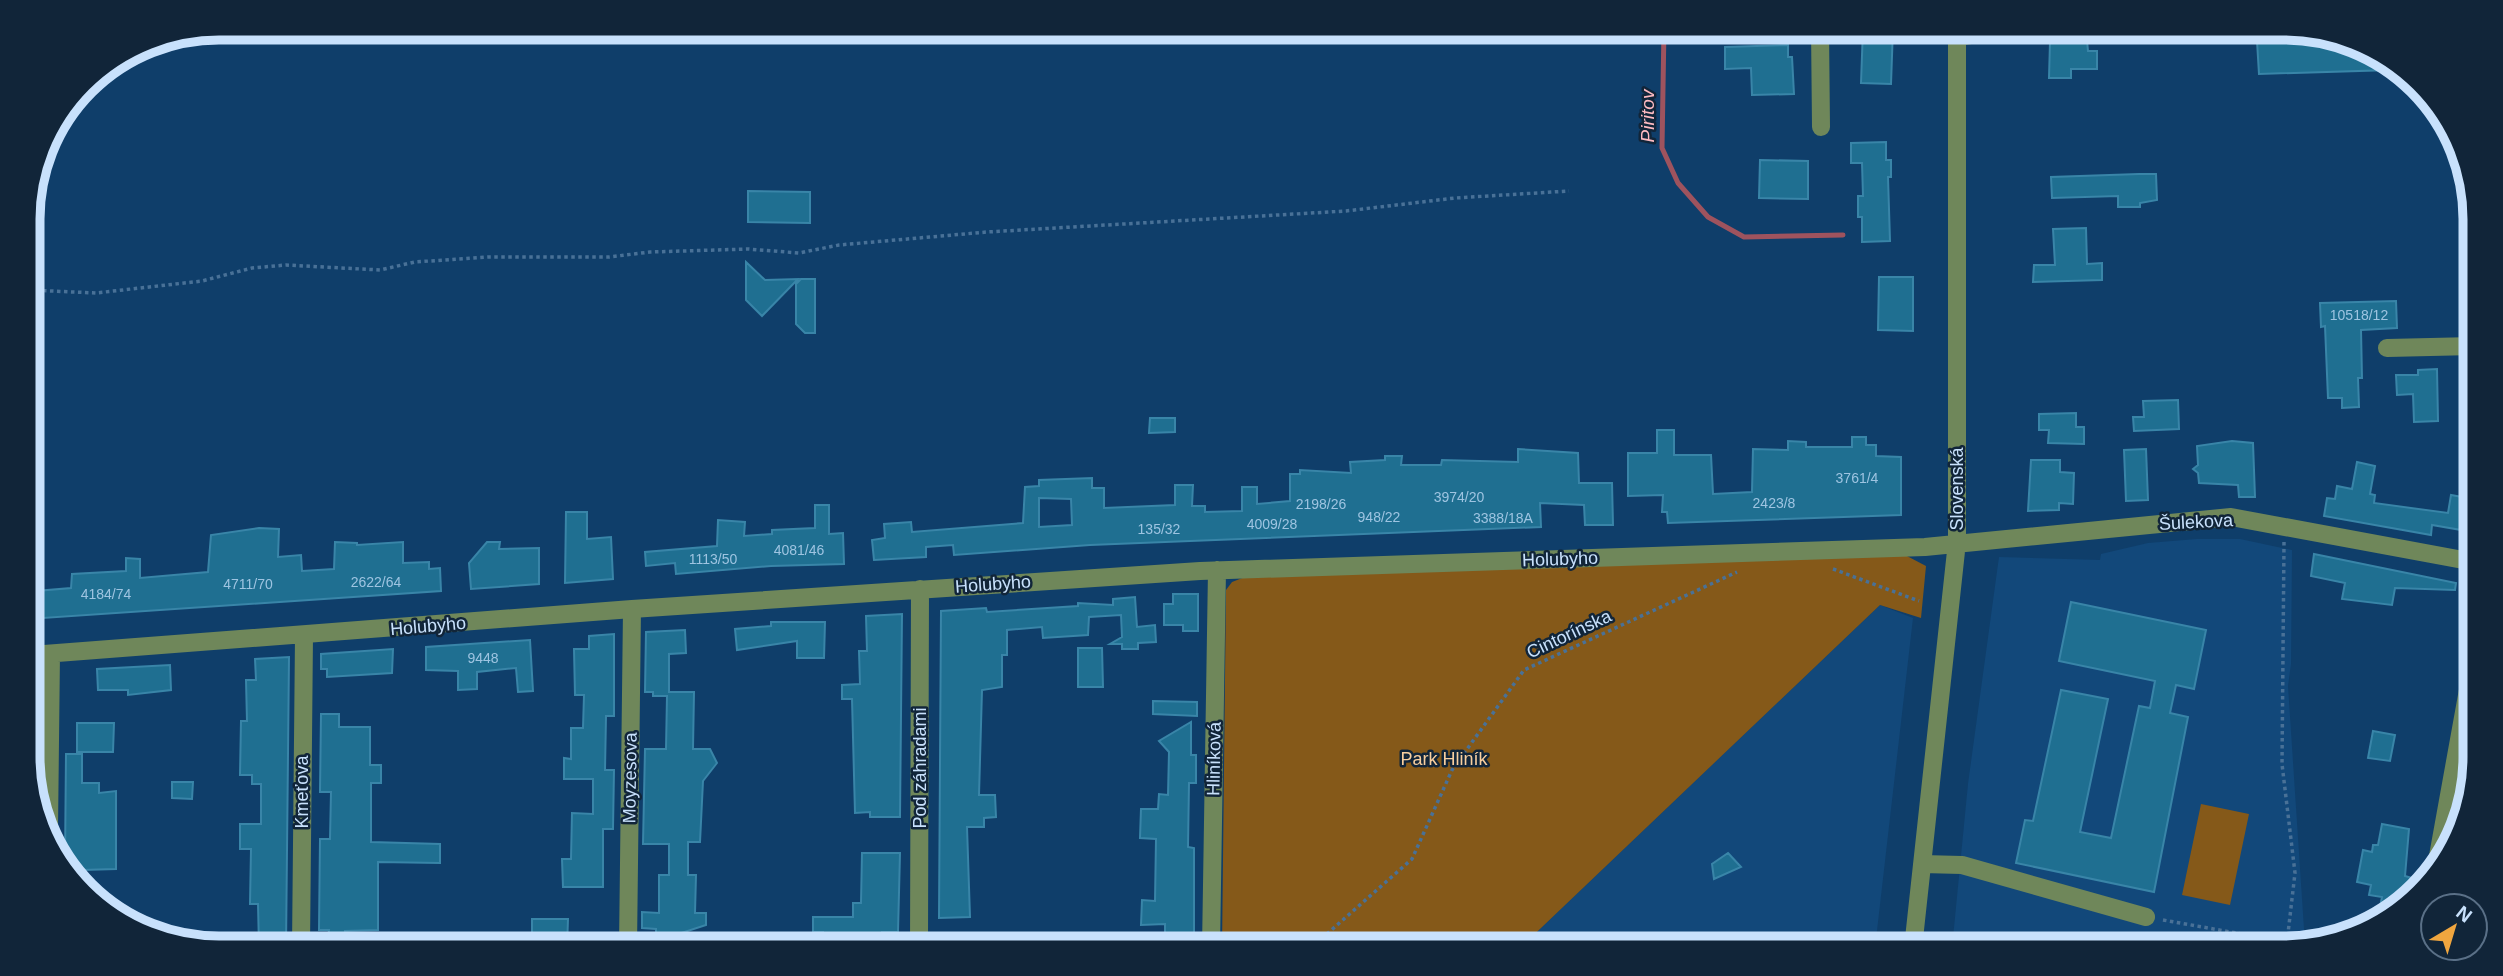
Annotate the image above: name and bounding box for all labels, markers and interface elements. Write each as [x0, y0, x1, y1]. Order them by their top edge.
water label: Piritov [1637, 88, 1658, 142]
house number: 10518/12 [2330, 307, 2388, 323]
street label: Slovenská [1947, 446, 1967, 531]
house number: 3761/4 [1836, 470, 1879, 486]
house number: 3974/20 [1434, 489, 1485, 505]
house number: 2423/8 [1753, 495, 1796, 511]
house number: 2198/26 [1296, 496, 1347, 512]
house number: 948/22 [1358, 509, 1401, 525]
street label: Šulekova [2158, 509, 2234, 534]
house number: 3388/18A [1473, 510, 1534, 526]
house number: 4009/28 [1247, 516, 1298, 532]
house number: 135/32 [1138, 521, 1181, 537]
house number: 4081/46 [774, 542, 825, 558]
street label: Holubyho [1522, 548, 1598, 570]
house number: 1113/50 [689, 551, 737, 567]
street label: Holubyho [954, 571, 1032, 597]
house number: 2622/64 [351, 574, 402, 590]
house number: 4711/70 [223, 576, 273, 592]
house number: 4184/74 [81, 586, 132, 602]
street label: Cintorínska [1524, 605, 1615, 662]
street label: Holubyho [389, 613, 467, 639]
house number: 9448 [467, 650, 499, 666]
street label: Pod záhradami [910, 707, 930, 829]
street label: Hliníková [1203, 721, 1225, 796]
street label: Moyzesova [619, 731, 641, 824]
park label: Park Hliník [1400, 749, 1489, 769]
street label: Kmeťova [292, 755, 312, 828]
north arrow [2419, 892, 2489, 962]
text: N [2452, 901, 2476, 926]

